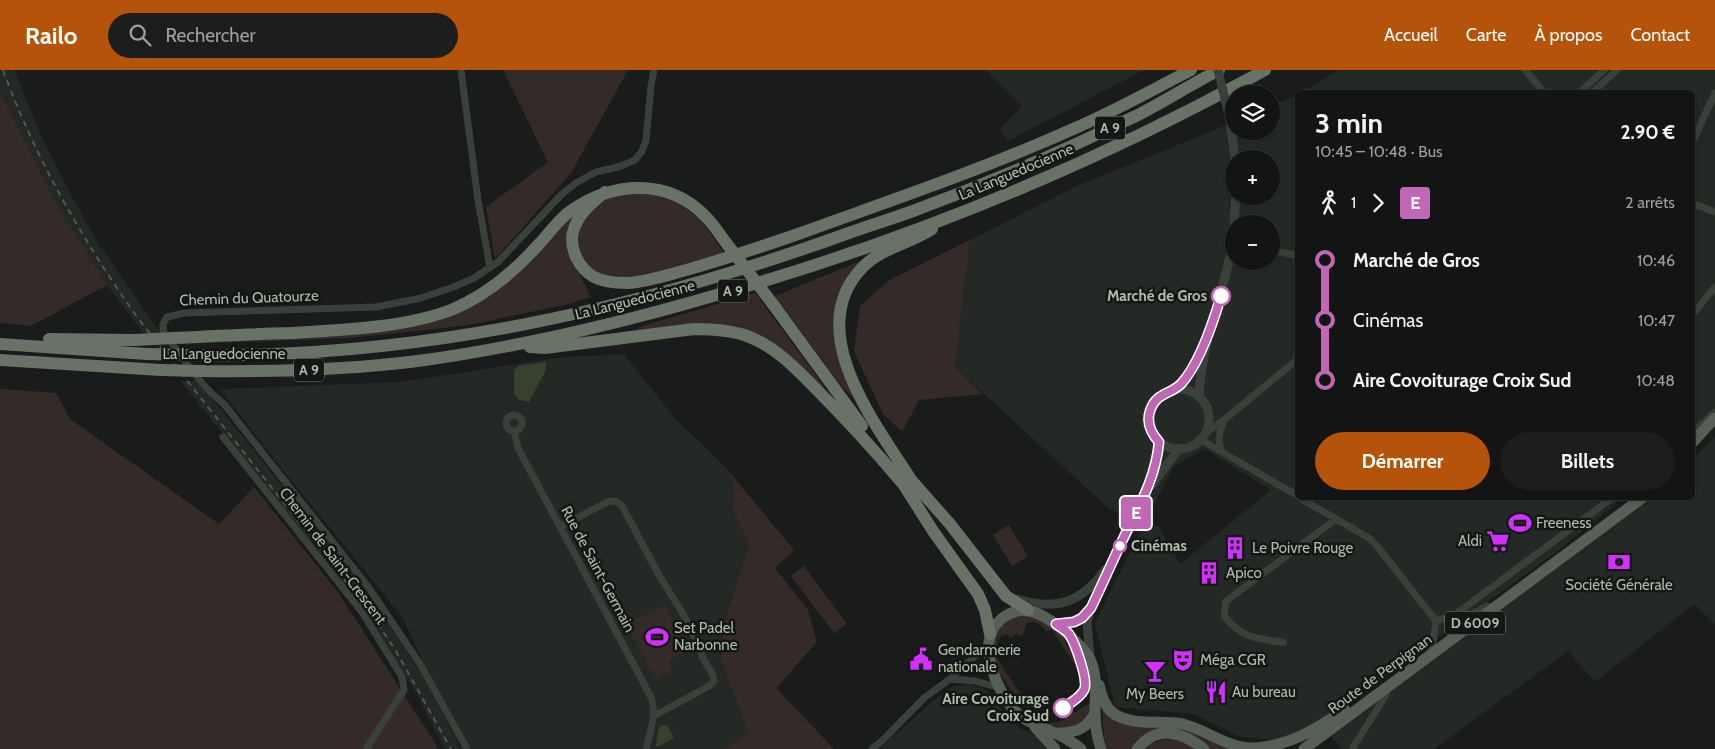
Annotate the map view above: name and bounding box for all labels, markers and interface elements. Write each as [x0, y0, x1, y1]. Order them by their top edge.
search box [108, 13, 458, 58]
text: Railo [25, 21, 78, 50]
icon: search [126, 21, 154, 49]
text: Rechercher [166, 24, 255, 47]
text: Accueil [1384, 24, 1438, 46]
text: Carte [1466, 24, 1506, 46]
text: À propos [1534, 24, 1602, 46]
text: Contact [1630, 24, 1690, 46]
map controls [1225, 85, 1280, 270]
button: layers [1225, 85, 1280, 140]
text: 3 min [1315, 106, 1383, 140]
road number: A 9 [1095, 116, 1125, 140]
text: 2.90 € [1620, 121, 1675, 144]
street label: La Languedocienne [956, 140, 1076, 204]
text: 10:45 – 10:48 · Bus [1315, 142, 1443, 161]
button: + [1225, 150, 1280, 205]
icon: walk [1315, 189, 1343, 217]
icon: forward [1364, 189, 1392, 217]
text: E [1410, 192, 1420, 214]
text: 1 [1351, 193, 1356, 212]
text: 2 arrêts [1625, 193, 1675, 212]
button: − [1225, 215, 1280, 270]
text: Marché de Gros [1353, 249, 1480, 272]
text: 10:46 [1637, 251, 1675, 270]
street label: La Languedocienne [573, 276, 697, 324]
road number: A 9 [718, 280, 748, 302]
marker: Marché de Gros [1211, 286, 1231, 306]
street label: Chemin du Quatourze [179, 287, 319, 309]
place label: Marché de Gros [1107, 287, 1207, 305]
text: Cinémas [1353, 309, 1423, 332]
text: 10:47 [1638, 311, 1675, 330]
street label: La Languedocienne [163, 345, 286, 363]
road number: A 9 [294, 358, 324, 382]
text: Aire Covoiturage Croix Sud [1353, 369, 1571, 392]
text: 10:48 [1636, 371, 1675, 390]
button: Démarrer [1315, 432, 1490, 490]
button: Billets [1500, 432, 1675, 490]
street label: Chemin de Saint-Crescent [276, 484, 390, 628]
line badge: E [1120, 497, 1152, 529]
text: E [1131, 502, 1141, 524]
street label: Rue de Saint-Germain [557, 503, 639, 635]
sports icon: Freeness [1507, 510, 1533, 536]
place label: Freeness [1536, 514, 1592, 532]
supermarket icon: Aldi [1485, 528, 1511, 554]
place label: Aldi [1458, 532, 1482, 550]
building icon: Le Poivre Rouge [1222, 535, 1248, 561]
place label: Cinémas [1131, 537, 1187, 555]
marker: Cinémas [1113, 539, 1127, 553]
place label: Le Poivre Rouge [1252, 539, 1354, 557]
bank icon: Société Générale [1606, 549, 1632, 575]
building icon: Apico [1196, 560, 1222, 586]
place label: Apico [1226, 564, 1262, 582]
place label: Société Générale [1565, 576, 1673, 594]
road number: D 6009 [1445, 612, 1505, 634]
place label: Set Padel Narbonne [674, 619, 738, 654]
sports icon: Set Padel Narbonne [644, 624, 670, 650]
street label: Route de Perpignan [1325, 630, 1435, 718]
place label: Gendarmerie nationale [938, 641, 1021, 676]
public building icon: Gendarmerie nationale [908, 646, 934, 672]
theatre icon: Méga CGR [1170, 647, 1196, 673]
place label: Méga CGR [1200, 651, 1266, 669]
bar icon: My Beers [1142, 658, 1168, 684]
restaurant icon: Au bureau [1203, 679, 1229, 705]
place label: Au bureau [1232, 683, 1296, 701]
place label: My Beers [1126, 685, 1184, 703]
place label: Aire Covoiturage Croix Sud [942, 690, 1049, 725]
marker: Aire Covoiturage Croix Sud [1053, 698, 1073, 718]

